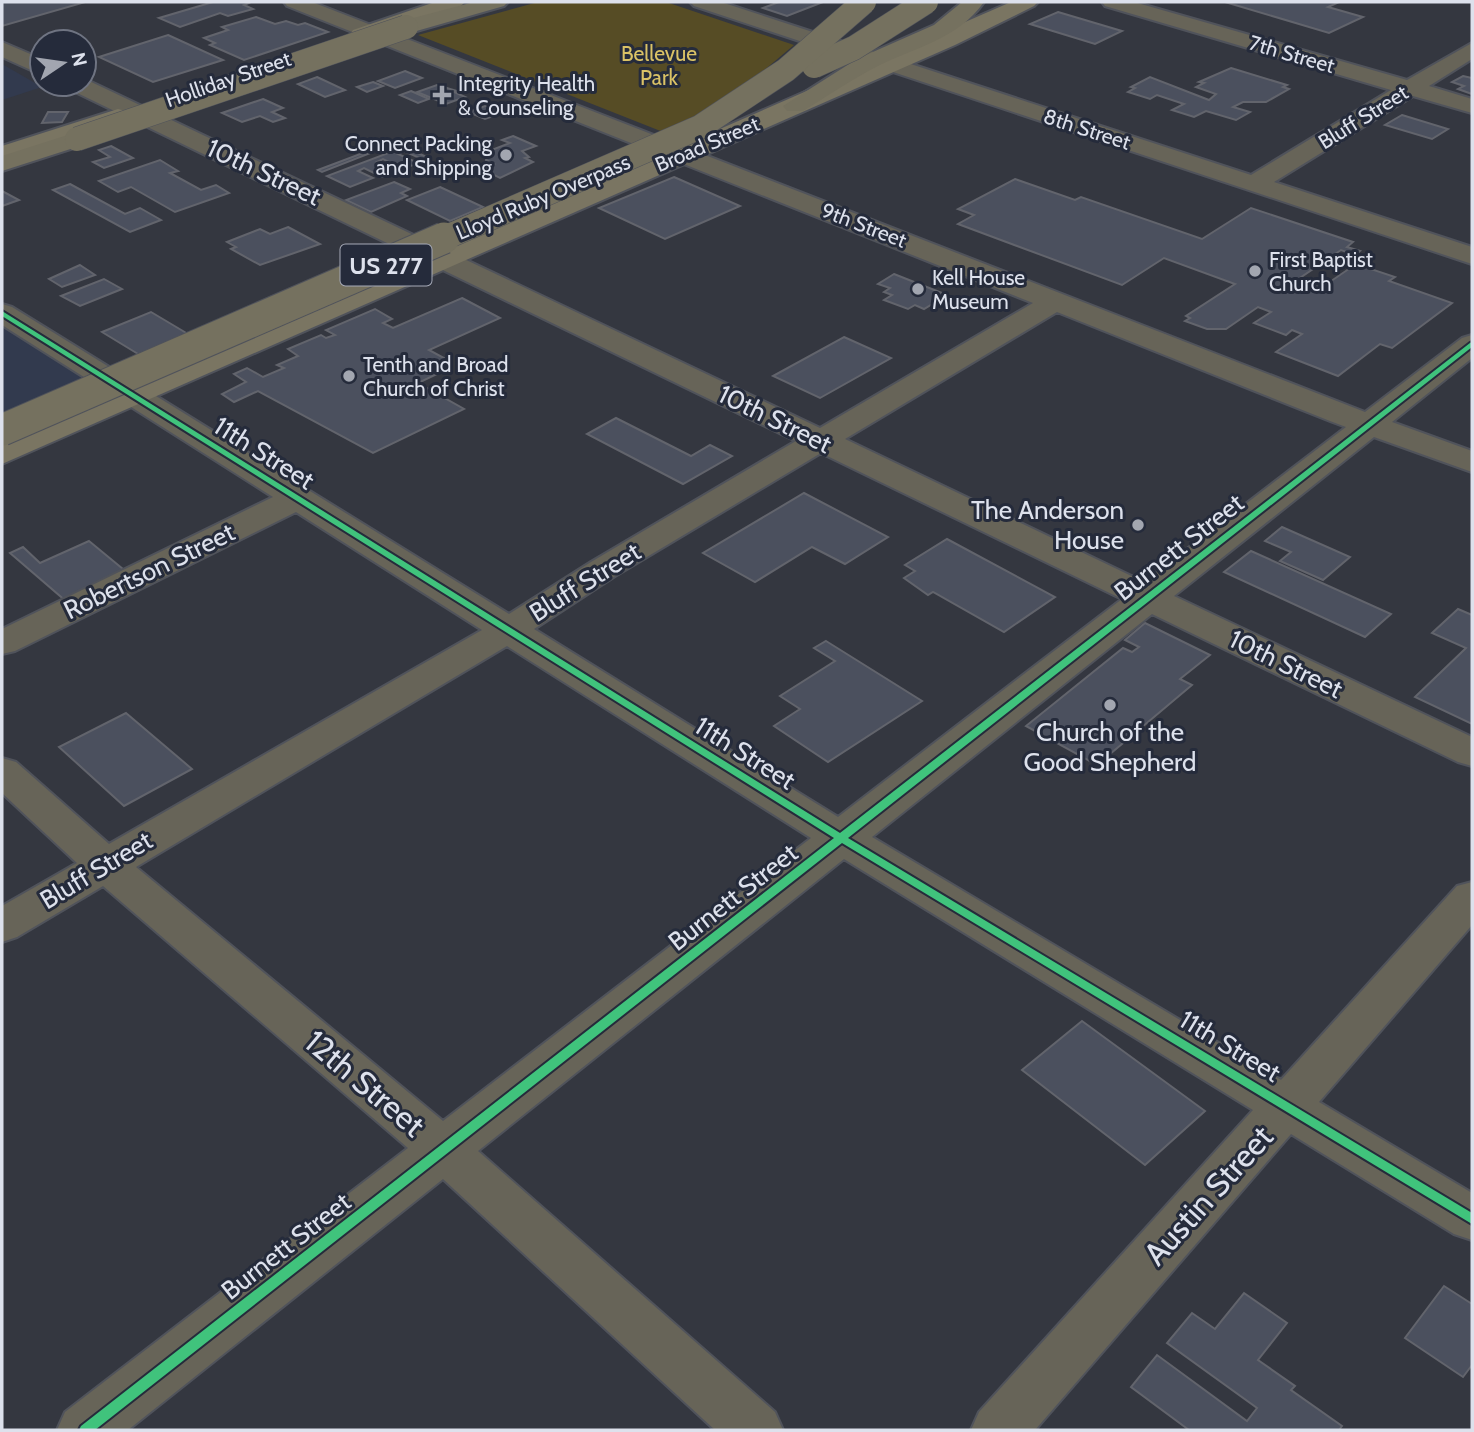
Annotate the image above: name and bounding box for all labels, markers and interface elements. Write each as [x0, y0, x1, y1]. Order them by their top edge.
north arrow [28, 28, 98, 98]
street label: 7th Street [1246, 30, 1338, 78]
park label: Bellevue Park [621, 41, 697, 90]
street label: Holliday Street [162, 46, 294, 112]
text: N [66, 50, 92, 68]
place label: Integrity Health & Counseling [458, 71, 595, 120]
street label: Bluff Street [1314, 80, 1412, 154]
marker: Integrity Health & Counseling [432, 85, 452, 105]
street label: 8th Street [1040, 103, 1134, 155]
street label: Broad Street [651, 111, 763, 177]
place label: Connect Packing and Shipping [345, 131, 493, 180]
street label: 10th Street [202, 132, 326, 212]
marker: Connect Packing and Shipping [498, 147, 514, 163]
street label: Lloyd Ruby Overpass [452, 149, 634, 245]
street label: 9th Street [818, 197, 910, 253]
road number: US 277 [340, 244, 432, 286]
place label: First Baptist Church [1269, 247, 1373, 296]
marker: First Baptist Church [1247, 263, 1263, 279]
place label: Kell House Museum [932, 265, 1025, 314]
marker: Kell House Museum [910, 281, 926, 297]
place label: Tenth and Broad Church of Christ [363, 352, 508, 401]
marker: Tenth and Broad Church of Christ [341, 368, 357, 384]
street label: 10th Street [713, 378, 837, 460]
street label: 11th Street [208, 410, 320, 496]
street label: Burnett Street [1108, 486, 1250, 607]
place label: The Anderson House [971, 494, 1124, 556]
street label: Robertson Street [58, 516, 240, 626]
marker: The Anderson House [1130, 517, 1146, 533]
street label: Bluff Street [524, 535, 647, 629]
street label: 10th Street [1224, 623, 1348, 705]
marker: Church of the Good Shepherd [1102, 697, 1118, 713]
street label: 11th Street [689, 710, 801, 796]
place label: Church of the Good Shepherd [1024, 716, 1196, 778]
street label: Bluff Street [34, 824, 158, 916]
street label: Burnett Street [662, 836, 804, 957]
street label: 11th Street [1174, 1003, 1287, 1089]
street label: 12th Street [297, 1022, 433, 1145]
street label: Austin Street [1135, 1117, 1281, 1273]
street label: Burnett Street [215, 1185, 357, 1306]

